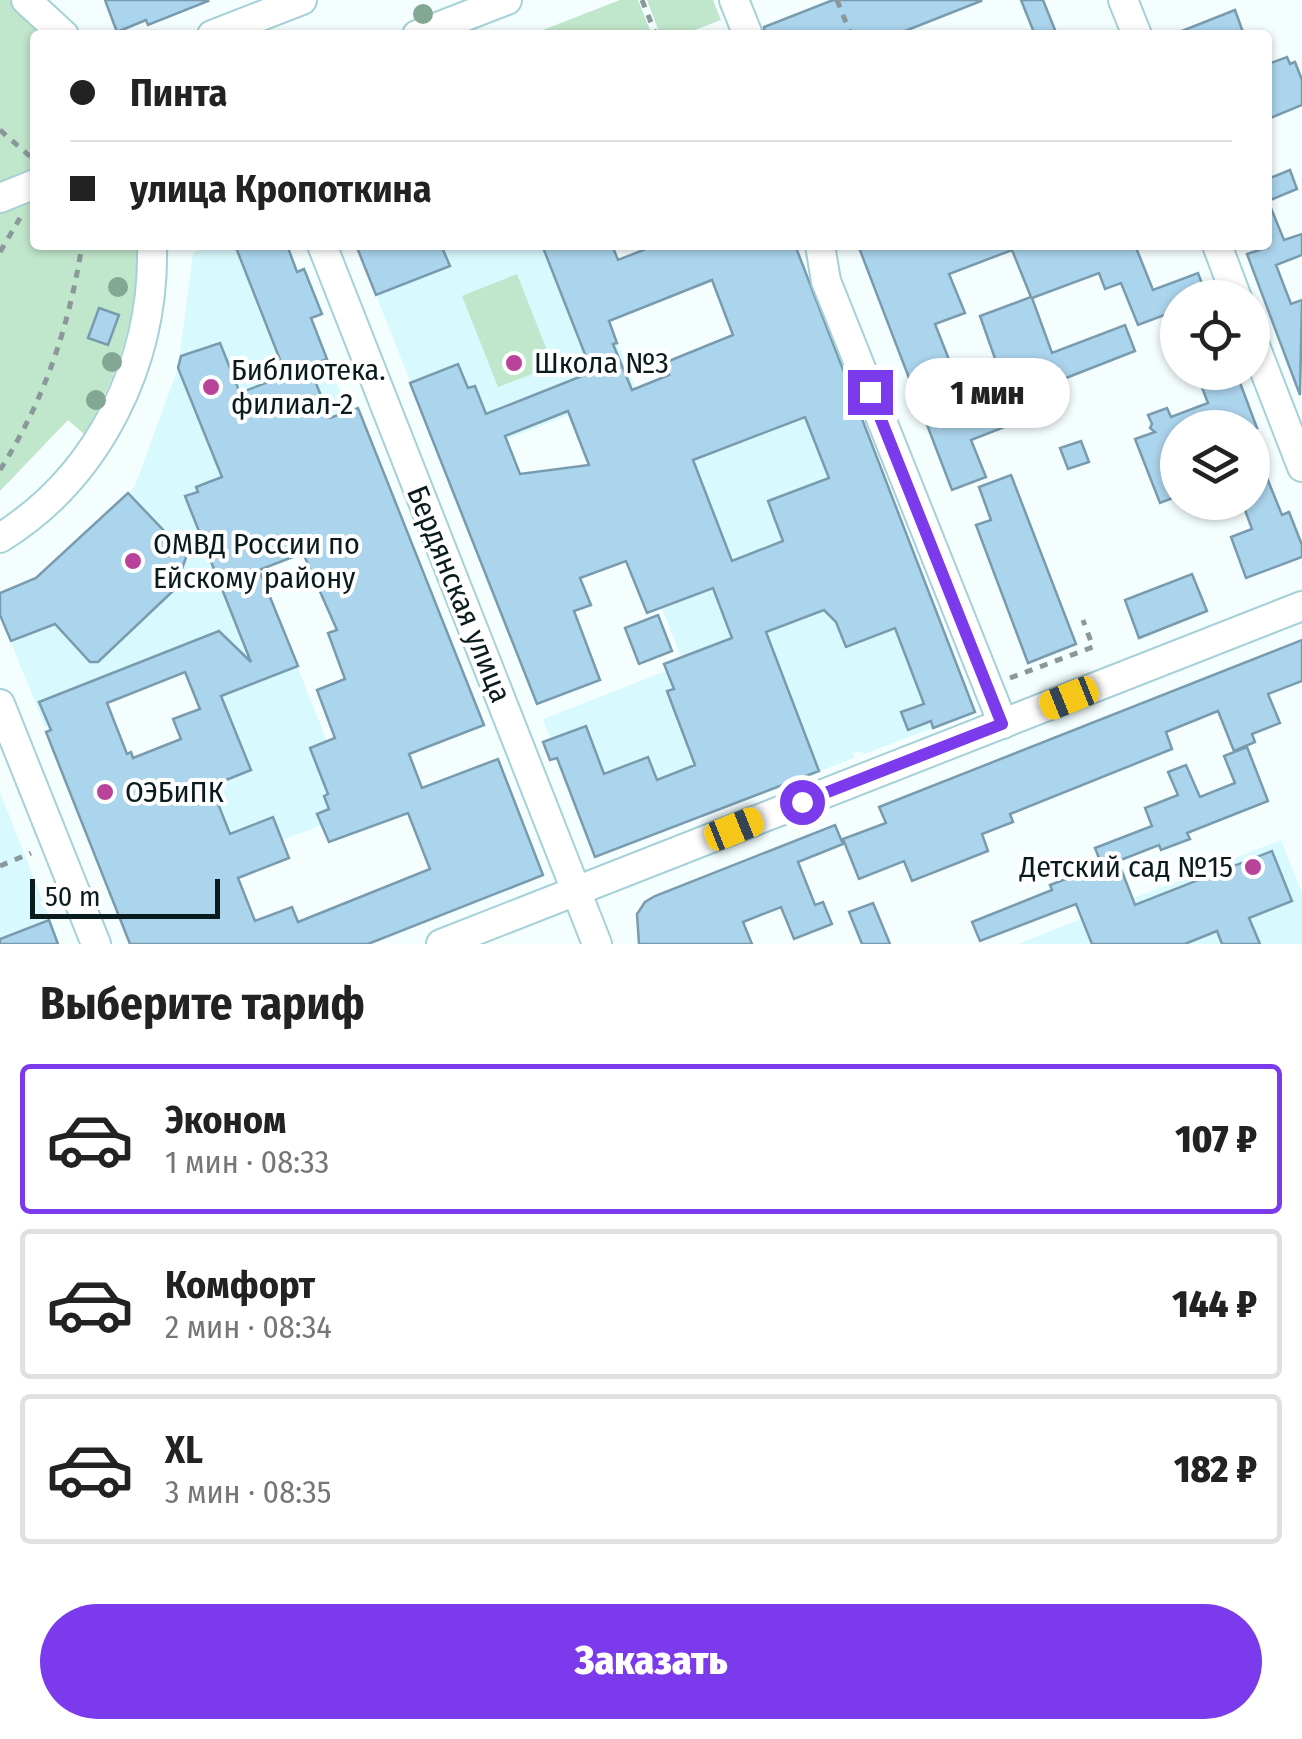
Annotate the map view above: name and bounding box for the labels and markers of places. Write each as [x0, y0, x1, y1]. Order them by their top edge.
place label: Школа №3 [534, 345, 669, 381]
place label: Библиотека. филиал-2 [231, 352, 386, 422]
marker: Школа №3 [503, 352, 525, 374]
marker: Библиотека. филиал-2 [200, 376, 222, 398]
place label: ОМВД России по Ейскому району [153, 526, 360, 596]
marker: ОМВД России по Ейскому району [122, 550, 144, 572]
place label: ОЭБиПК [125, 774, 224, 810]
marker: ОЭБиПК [94, 781, 116, 803]
place label: Детский сад №15 [1019, 849, 1233, 885]
marker: Детский сад №15 [1242, 856, 1264, 878]

